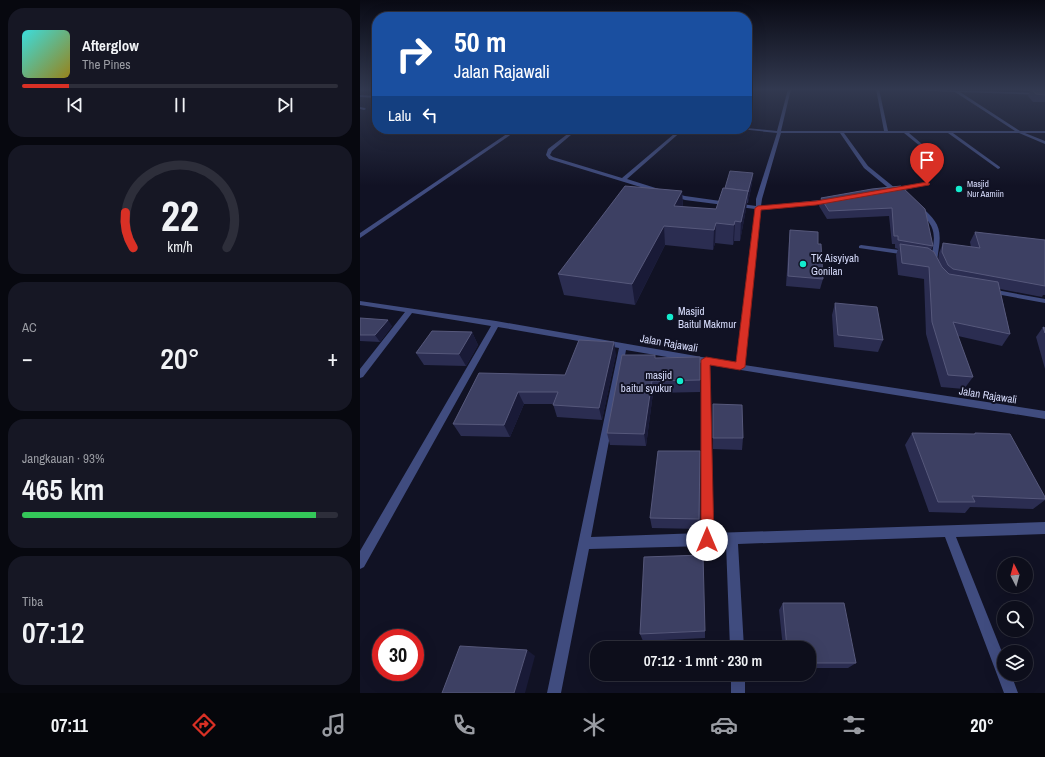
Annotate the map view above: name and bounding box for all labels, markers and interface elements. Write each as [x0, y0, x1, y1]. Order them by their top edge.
text: 50 m [454, 23, 506, 61]
icon: right [388, 28, 440, 80]
text: Afterglow [82, 35, 139, 56]
text: The Pines [82, 56, 131, 73]
text: Jalan Rajawali [454, 59, 550, 84]
icon: previous [64, 94, 86, 116]
icon: pause [169, 94, 191, 116]
icon: next [274, 94, 296, 116]
icon: left [419, 104, 441, 126]
text: Lalu [388, 105, 411, 126]
pin [910, 143, 944, 184]
icon: arrive [916, 149, 938, 171]
place label: Masjid Nur Aamiin [967, 178, 1004, 200]
marker: Masjid Nur Aamiin [954, 184, 964, 194]
text: 22 [161, 187, 199, 243]
text: km/h [167, 236, 193, 255]
place label: TK Aisyiyah Gonilan [811, 251, 859, 278]
marker: TK Aisyiyah Gonilan [798, 259, 808, 269]
place label: Masjid Baitul Makmur [678, 304, 736, 331]
marker: Masjid Baitul Makmur [665, 312, 675, 322]
text: AC [22, 319, 37, 336]
street label: Jalan Rajawali [639, 331, 699, 355]
text: 20° [160, 338, 200, 378]
text: − [22, 343, 33, 373]
text: + [327, 343, 338, 373]
place label: masjid baitul syukur [621, 368, 672, 395]
marker: masjid baitul syukur [675, 376, 685, 386]
street label: Jalan Rajawali [958, 383, 1018, 407]
text: Jangkauan · 93% [22, 450, 104, 467]
text: 465 km [22, 469, 104, 509]
position arrow [686, 519, 728, 561]
north arrow [997, 557, 1033, 593]
map controls [997, 557, 1033, 681]
text: Tiba [22, 593, 43, 610]
button: search [997, 601, 1033, 637]
text: 07:12 [22, 612, 84, 652]
speed limit sign: 30 [372, 629, 424, 681]
button: layers [997, 645, 1033, 681]
text: 07:12 · 1 mnt · 230 m [644, 650, 762, 671]
icon: directions [190, 711, 218, 739]
icon: music [320, 711, 348, 739]
icon: phone [450, 711, 478, 739]
icon: climate [580, 711, 608, 739]
icon: car [710, 711, 738, 739]
icon: filters [840, 711, 868, 739]
text: 07:11 [51, 713, 88, 738]
text: 20° [970, 713, 994, 738]

